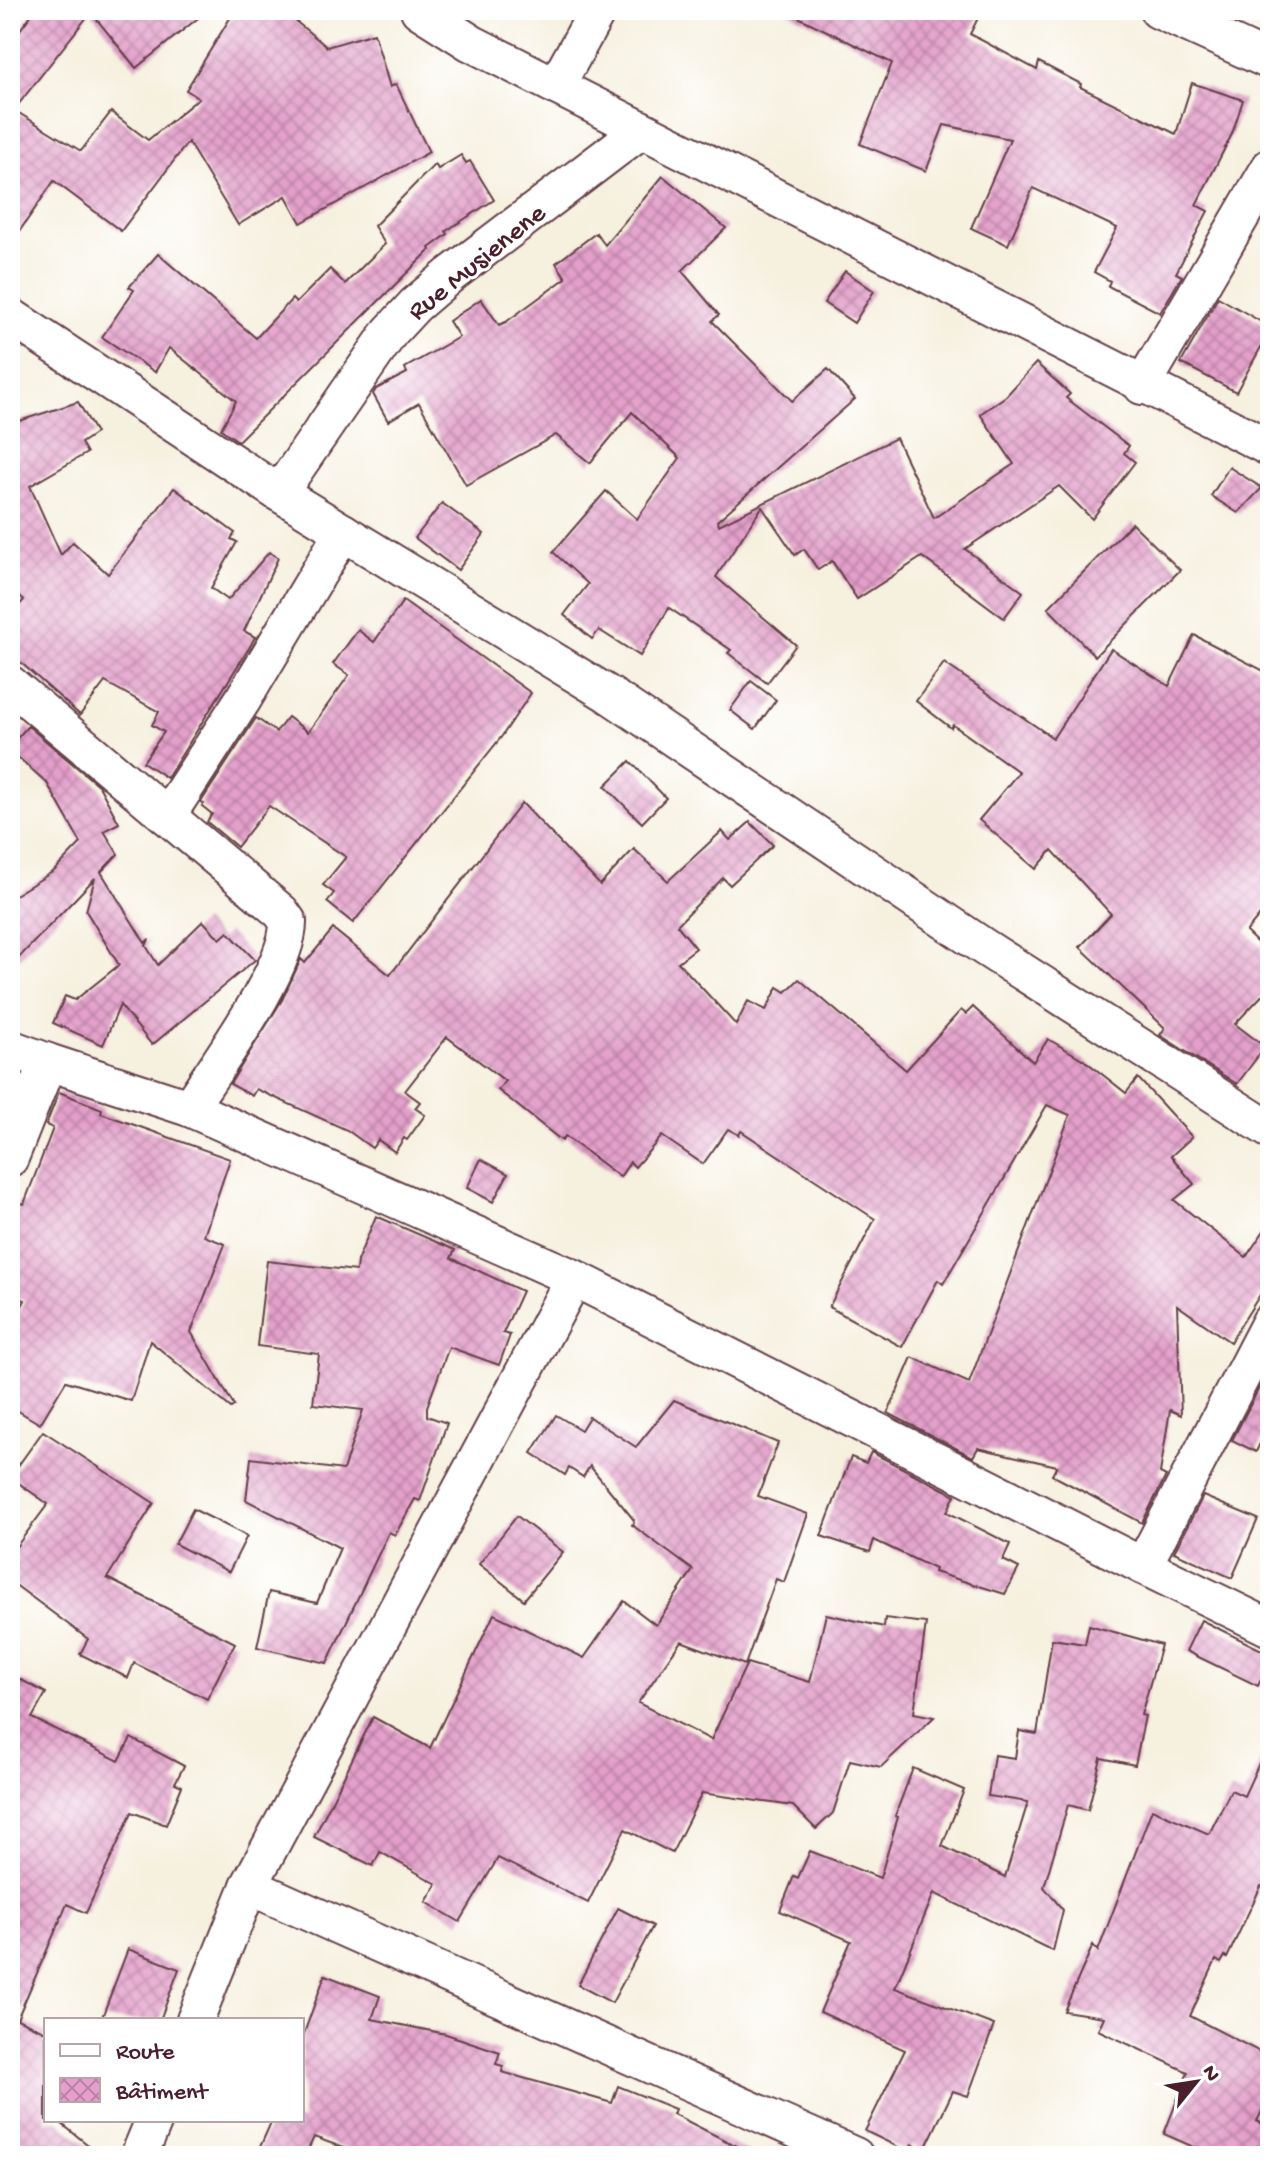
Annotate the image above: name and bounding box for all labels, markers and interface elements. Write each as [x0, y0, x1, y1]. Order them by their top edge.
street label: Rue Musienene [402, 198, 554, 329]
legend [44, 2018, 304, 2122]
text: Route [116, 2039, 175, 2068]
north arrow [1156, 2042, 1236, 2122]
text: N [1195, 2061, 1225, 2087]
text: Bâtiment [115, 2079, 209, 2108]

